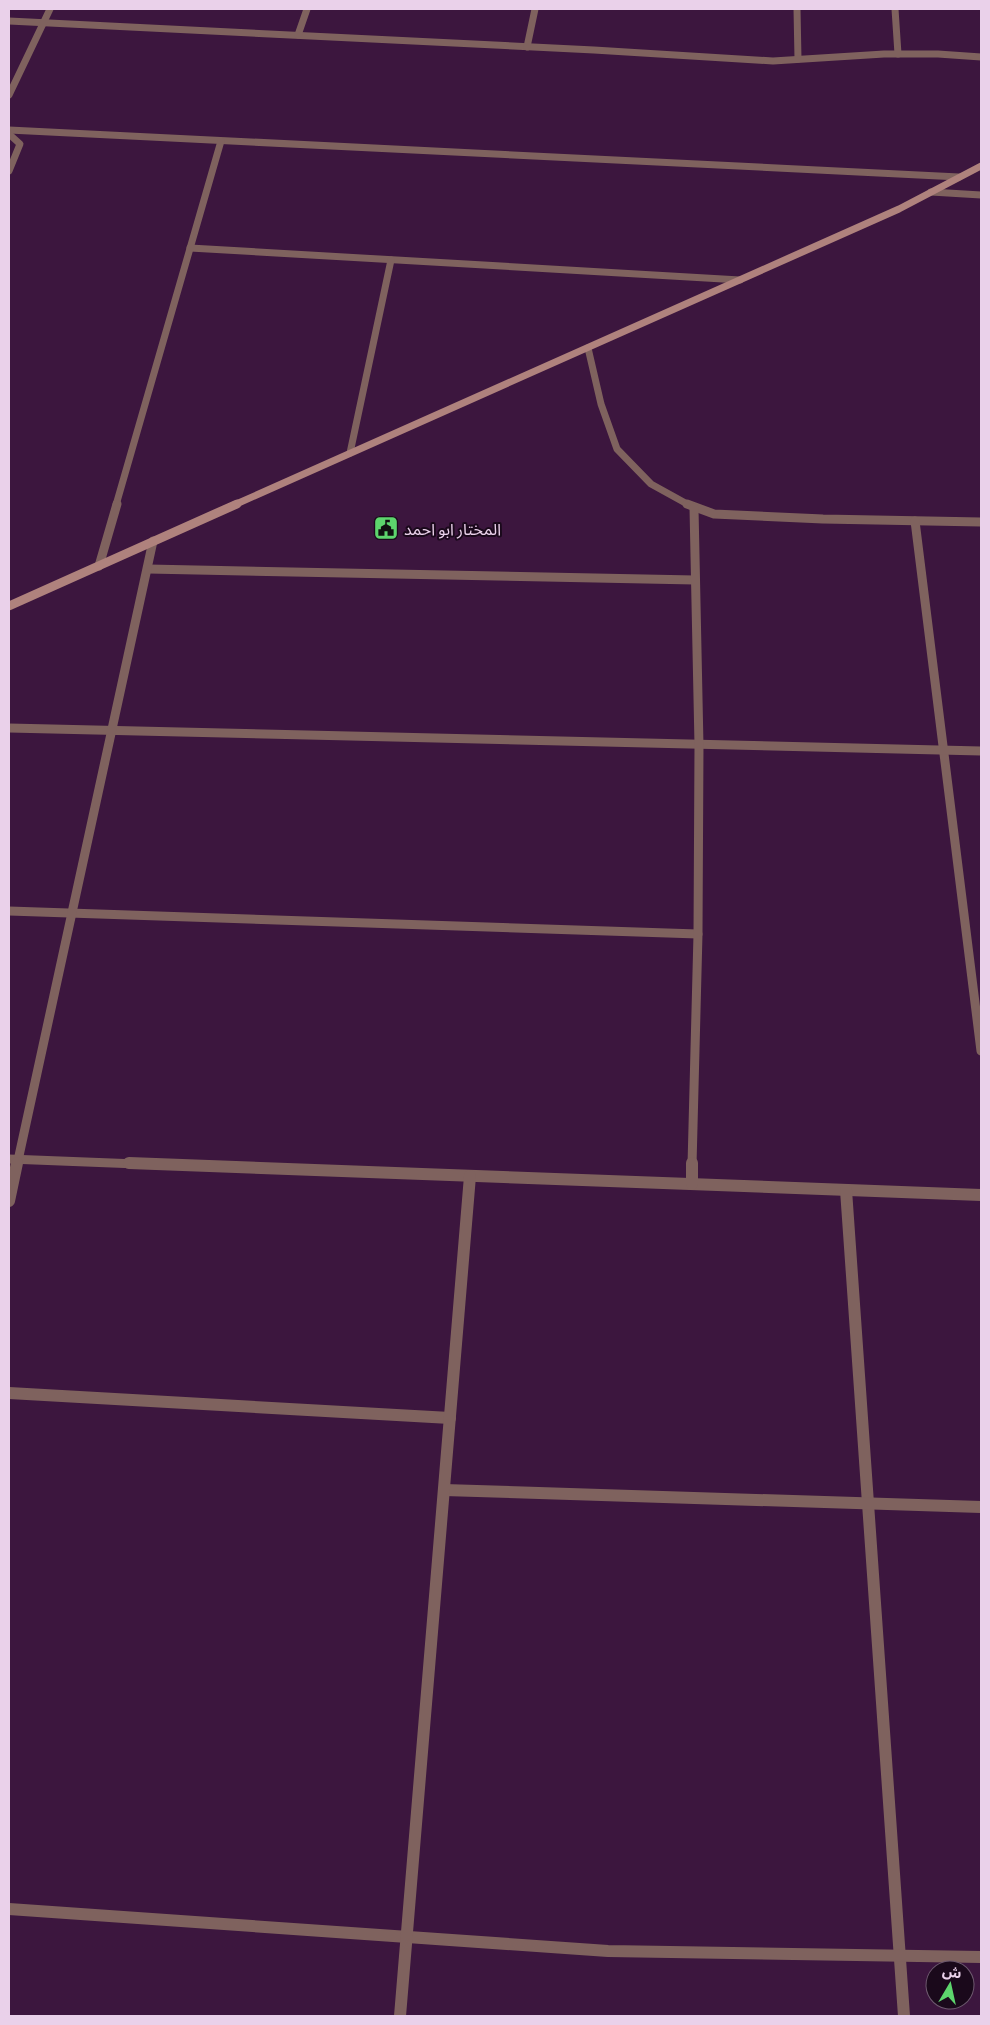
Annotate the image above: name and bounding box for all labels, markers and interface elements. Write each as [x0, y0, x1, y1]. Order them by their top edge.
public building icon: المختار ابو احمد [373, 515, 399, 541]
place label: المختار ابو احمد [404, 519, 501, 539]
north arrow [925, 1960, 975, 2010]
text: ش [941, 1962, 963, 1982]

